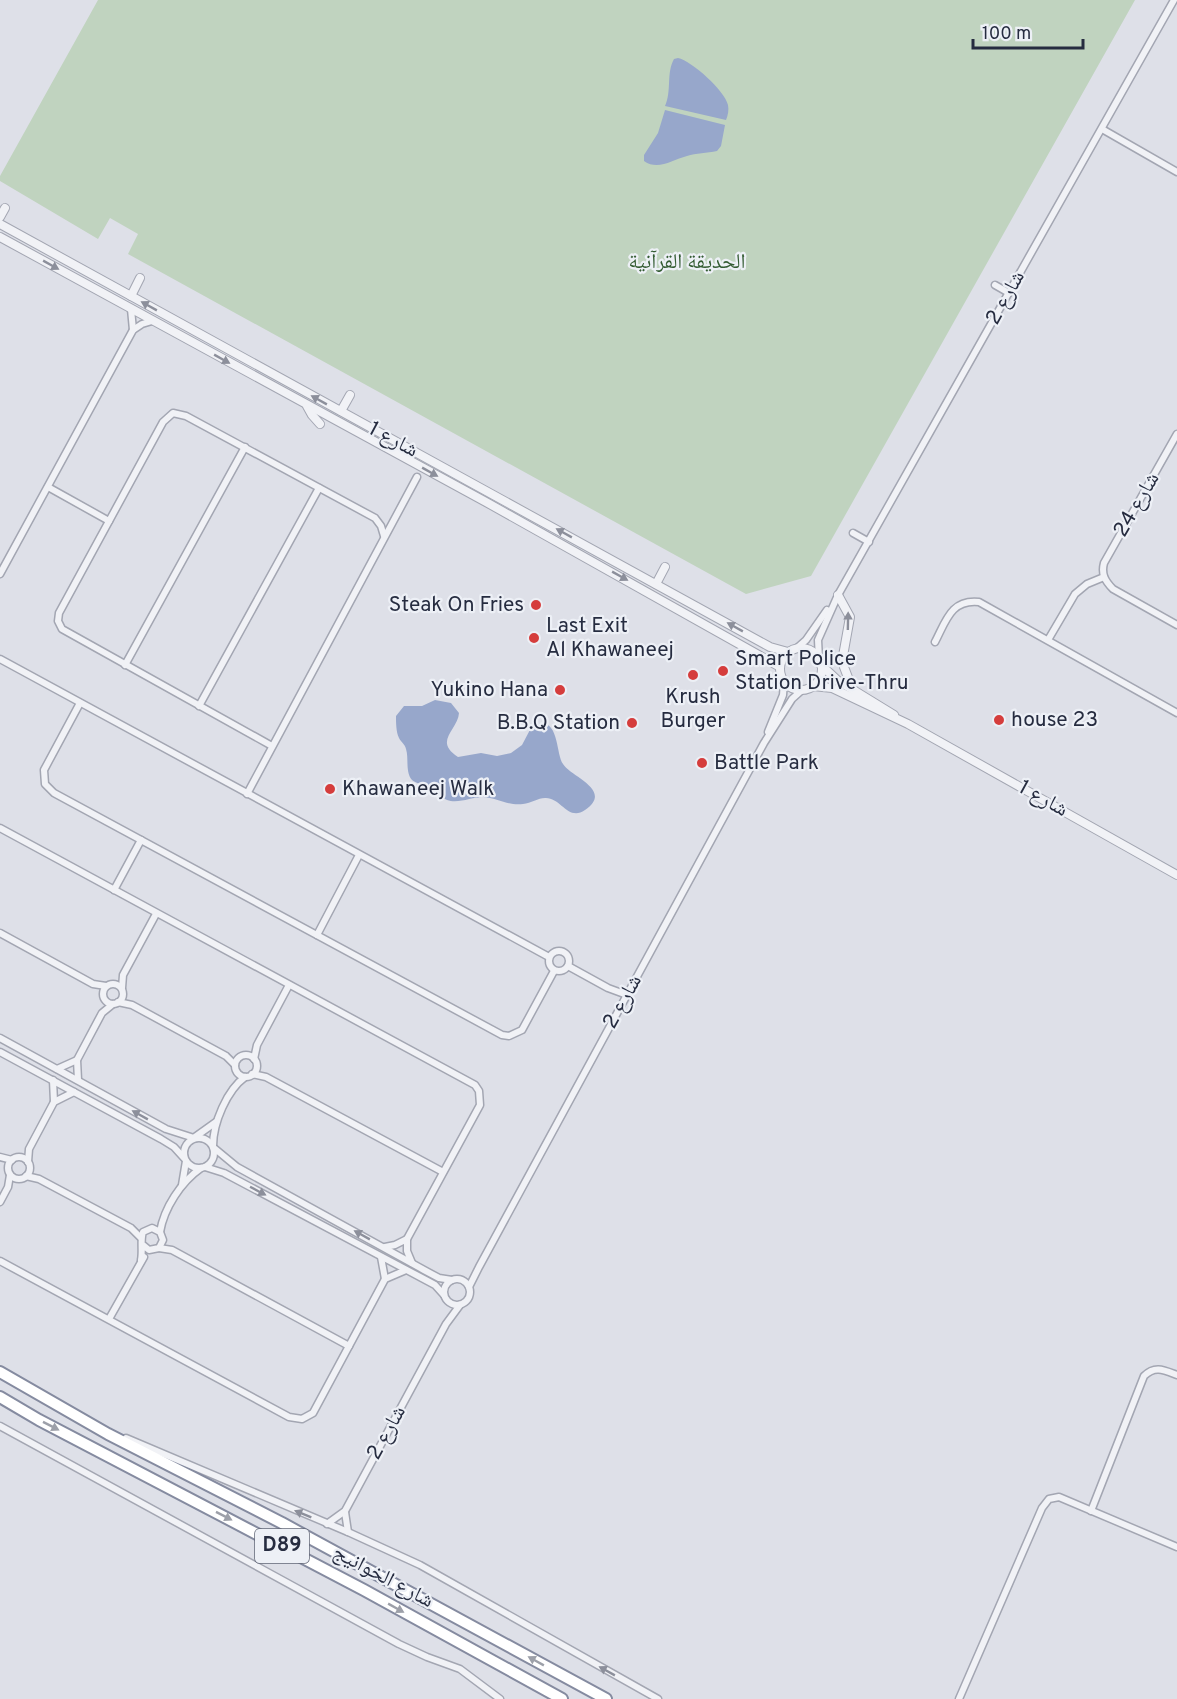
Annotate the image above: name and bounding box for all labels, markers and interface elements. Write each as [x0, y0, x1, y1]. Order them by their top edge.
scale bar [973, 12, 1082, 50]
text: 100 m [982, 23, 1031, 46]
park label: الحديقة القرآنية [628, 249, 746, 276]
one-way arrow [43, 260, 60, 270]
street label: شارع 2 [980, 266, 1032, 330]
one-way arrow [141, 300, 157, 311]
one-way arrow [214, 354, 231, 364]
one-way arrow [311, 395, 328, 405]
street label: شارع 1 [363, 416, 423, 464]
one-way arrow [422, 467, 439, 477]
street label: شارع 24 [1108, 468, 1166, 542]
one-way arrow [556, 528, 573, 538]
one-way arrow [611, 571, 628, 581]
place label: Steak On Fries [389, 592, 524, 619]
marker: Steak On Fries [529, 598, 543, 612]
one-way arrow [843, 611, 852, 630]
place label: Last Exit Al Khawaneej [546, 613, 674, 664]
one-way arrow [727, 622, 744, 632]
marker: Last Exit Al Khawaneej [527, 631, 541, 645]
place label: Smart Police Station Drive-Thru [735, 646, 908, 697]
marker: Smart Police Station Drive-Thru [716, 664, 730, 678]
marker: Krush Burger [686, 668, 700, 682]
place label: Yukino Hana [430, 677, 548, 704]
marker: Yukino Hana [553, 683, 567, 697]
place label: Krush Burger [661, 684, 725, 735]
place label: house 23 [1011, 707, 1098, 734]
place label: B.B.Q Station [497, 710, 620, 737]
marker: house 23 [992, 713, 1006, 727]
marker: B.B.Q Station [625, 716, 639, 730]
place label: Battle Park [714, 750, 819, 777]
marker: Battle Park [695, 756, 709, 770]
street label: شارع 1 [1013, 774, 1073, 824]
place label: Khawaneej Walk [342, 776, 495, 803]
marker: Khawaneej Walk [323, 782, 337, 796]
street label: شارع 2 [597, 970, 649, 1034]
one-way arrow [132, 1110, 149, 1120]
one-way arrow [250, 1186, 267, 1196]
one-way arrow [354, 1230, 370, 1241]
street label: شارع 2 [361, 1401, 413, 1465]
one-way arrow [42, 1421, 59, 1431]
one-way arrow [294, 1509, 312, 1519]
one-way arrow [216, 1511, 233, 1521]
road number: D89 [255, 1529, 309, 1563]
street label: شارع الخوانيج [328, 1539, 438, 1615]
one-way arrow [388, 1602, 404, 1613]
one-way arrow [528, 1656, 544, 1667]
one-way arrow [598, 1666, 615, 1676]

